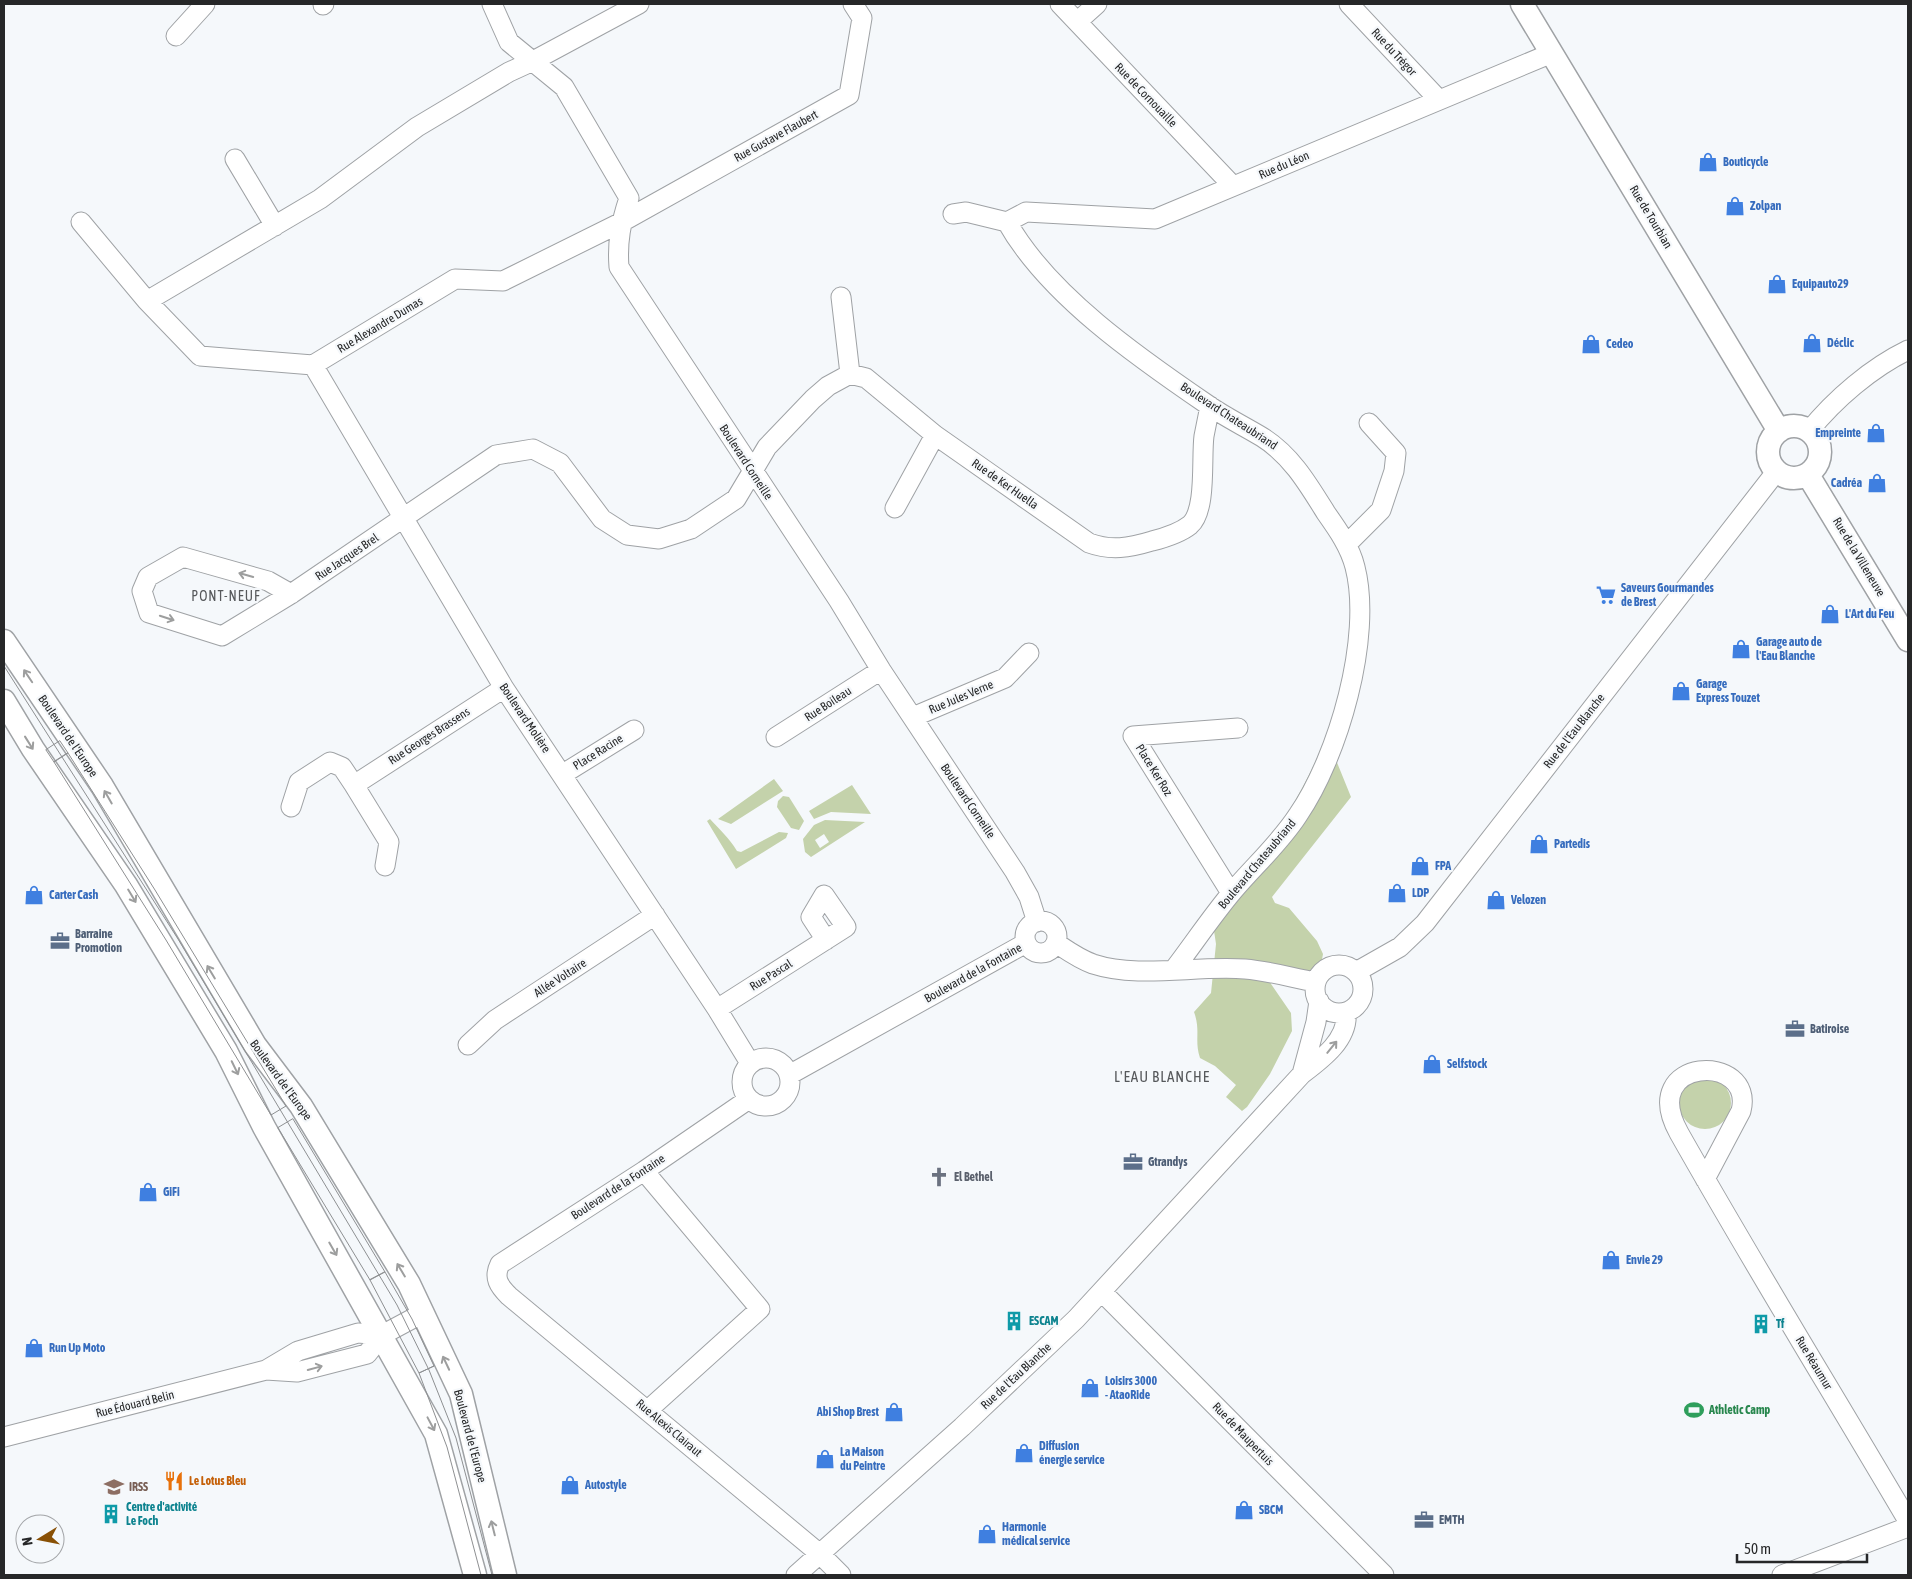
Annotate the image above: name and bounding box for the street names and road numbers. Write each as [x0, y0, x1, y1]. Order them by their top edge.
street label: Rue du Trégor [1369, 25, 1420, 79]
street label: Rue de Cornouaille [1112, 60, 1180, 130]
street label: Rue Gustave Flaubert [732, 107, 821, 165]
street label: Rue du Léon [1257, 148, 1311, 182]
street label: Rue de Tourbian [1627, 183, 1675, 251]
street label: Rue Alexandre Dumas [335, 294, 425, 356]
street label: Boulevard Chateaubriand [1178, 379, 1280, 453]
street label: Boulevard Corneille [716, 422, 776, 502]
street label: Rue de Ker Huella [969, 456, 1041, 512]
street label: Rue de la Villeneuve [1830, 515, 1888, 599]
street label: Rue Jacques Brel [313, 530, 382, 583]
street label: Rue Jules Verne [927, 677, 995, 717]
street label: Boulevard Molière [497, 681, 553, 755]
street label: Rue Boileau [802, 684, 854, 724]
street label: Rue de l'Eau Blanche [1540, 691, 1608, 771]
street label: Boulevard de l'Europe [35, 692, 101, 780]
street label: Rue Georges Brassens [386, 704, 472, 768]
street label: Place Racine [570, 731, 626, 773]
street label: Place Ker Roz [1133, 742, 1176, 799]
street label: Boulevard Corneille [938, 761, 998, 841]
street label: Boulevard Chateaubriand [1215, 816, 1299, 912]
street label: Boulevard de la Fontaine [922, 940, 1024, 1006]
street label: Allée Voltaire [531, 956, 589, 1000]
street label: Rue Pascal [747, 956, 796, 994]
street label: Boulevard de l'Europe [247, 1037, 315, 1123]
street label: Boulevard de la Fontaine [568, 1151, 668, 1223]
street label: Rue Réaumur [1793, 1334, 1836, 1393]
street label: Rue de l'Eau Blanche [978, 1340, 1054, 1412]
street label: Rue Édouard Belin [94, 1387, 176, 1421]
street label: Boulevard de l'Europe [451, 1388, 489, 1484]
street label: Rue Alexis Clairaut [633, 1396, 705, 1460]
street label: Rue de Maupertuis [1210, 1400, 1276, 1468]

